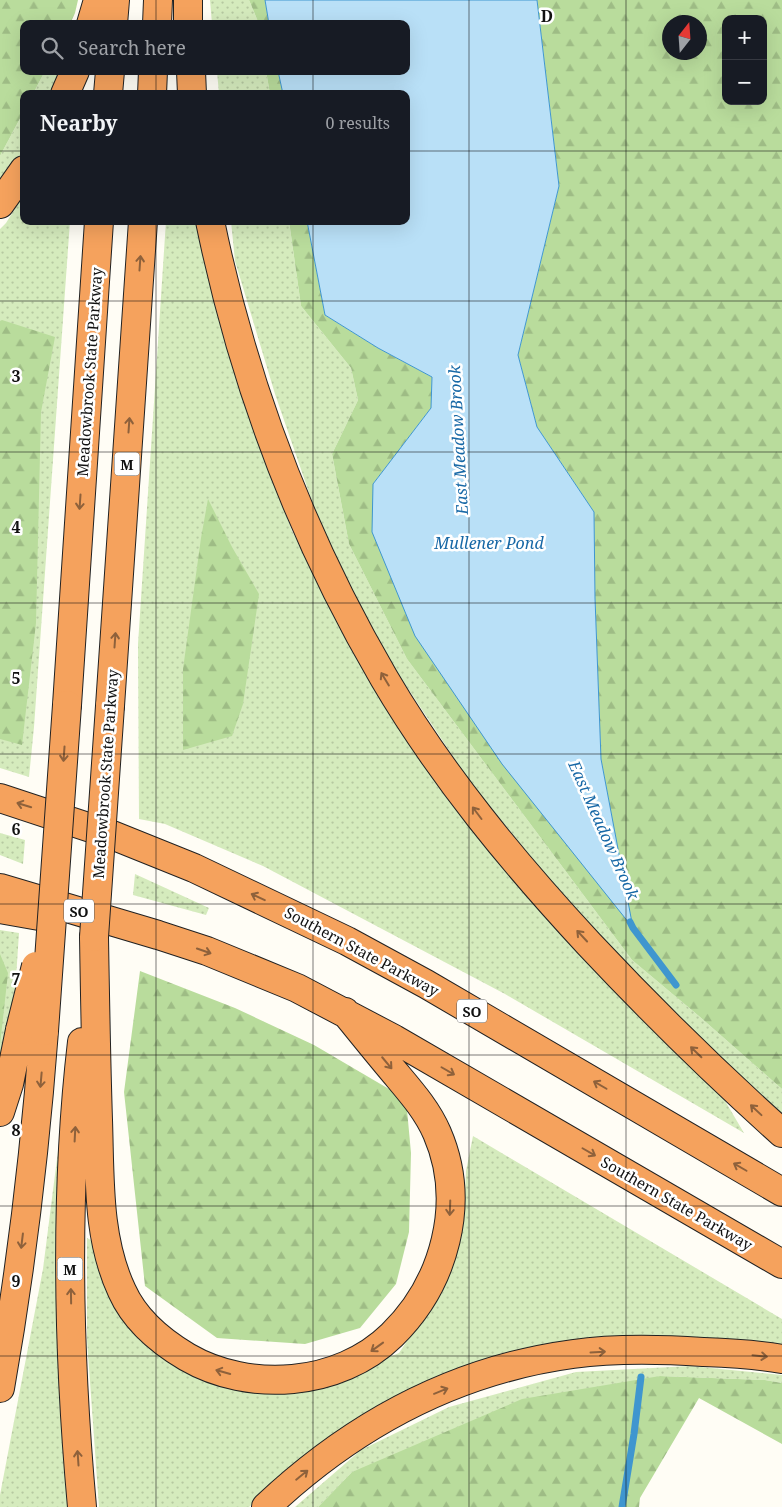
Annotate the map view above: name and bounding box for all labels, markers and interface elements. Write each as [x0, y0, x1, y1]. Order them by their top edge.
text: D [541, 5, 553, 27]
north arrow [662, 15, 707, 60]
map controls [722, 15, 767, 105]
button: + [722, 15, 767, 60]
search box [20, 20, 410, 75]
icon: search [38, 34, 66, 62]
text: Search here [78, 35, 186, 61]
button: − [722, 60, 767, 105]
text: Nearby [40, 109, 118, 137]
text: 0 results [326, 112, 390, 134]
one-way arrow [136, 256, 145, 272]
street label: Meadowbrook State Parkway [72, 266, 106, 477]
water label: East Meadow Brook [443, 364, 473, 516]
text: 3 [11, 365, 21, 387]
one-way arrow [125, 418, 134, 434]
road number: M [114, 452, 140, 476]
one-way arrow [76, 494, 85, 510]
text: 4 [11, 516, 21, 538]
water label: Mullener Pond [433, 532, 544, 554]
one-way arrow [110, 632, 119, 648]
text: 5 [11, 667, 21, 689]
street label: Meadowbrook State Parkway [88, 668, 122, 879]
one-way arrow [379, 672, 389, 686]
one-way arrow [59, 746, 68, 762]
water label: East Meadow Brook [563, 756, 645, 904]
one-way arrow [16, 799, 32, 809]
one-way arrow [471, 807, 482, 820]
text: 6 [11, 818, 21, 840]
one-way arrow [251, 892, 266, 902]
road number: SO [64, 899, 94, 922]
street label: Southern State Parkway [281, 902, 443, 1000]
one-way arrow [576, 930, 588, 943]
one-way arrow [196, 946, 212, 956]
text: 7 [11, 968, 21, 990]
road number: SO [457, 999, 487, 1022]
one-way arrow [690, 1047, 702, 1059]
one-way arrow [381, 1057, 393, 1070]
one-way arrow [441, 1066, 455, 1076]
one-way arrow [36, 1072, 45, 1088]
one-way arrow [593, 1080, 607, 1090]
one-way arrow [750, 1104, 763, 1116]
text: 8 [11, 1119, 21, 1141]
one-way arrow [70, 1126, 79, 1142]
one-way arrow [581, 1147, 596, 1157]
street label: Southern State Parkway [598, 1151, 757, 1255]
one-way arrow [733, 1162, 747, 1172]
one-way arrow [446, 1199, 455, 1215]
one-way arrow [17, 1233, 27, 1249]
road number: M [58, 1258, 82, 1280]
text: 9 [11, 1270, 21, 1292]
one-way arrow [66, 1288, 76, 1304]
one-way arrow [371, 1341, 384, 1352]
one-way arrow [589, 1348, 605, 1357]
one-way arrow [752, 1351, 768, 1361]
one-way arrow [215, 1367, 231, 1377]
one-way arrow [432, 1386, 448, 1395]
one-way arrow [74, 1451, 83, 1467]
one-way arrow [295, 1469, 308, 1480]

